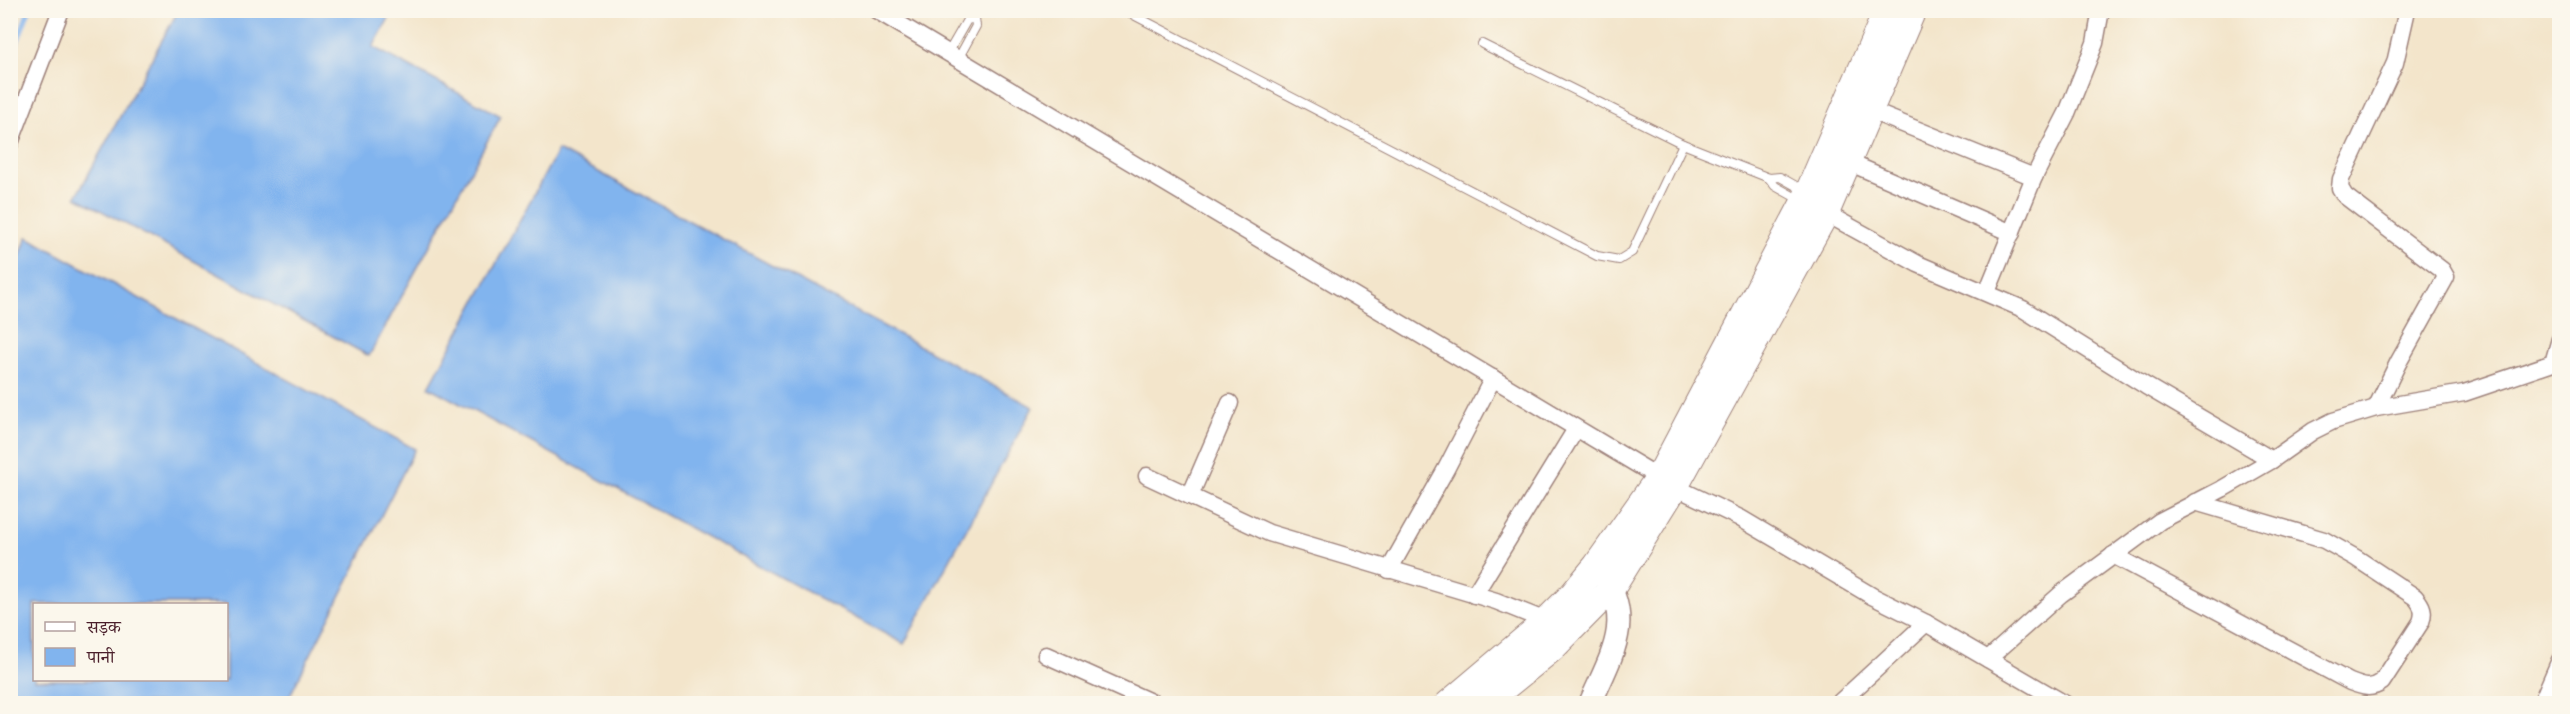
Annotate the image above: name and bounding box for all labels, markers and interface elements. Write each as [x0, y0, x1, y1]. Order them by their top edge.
legend [33, 603, 228, 681]
text: सड़क [86, 616, 122, 642]
text: पानी [86, 646, 116, 672]

